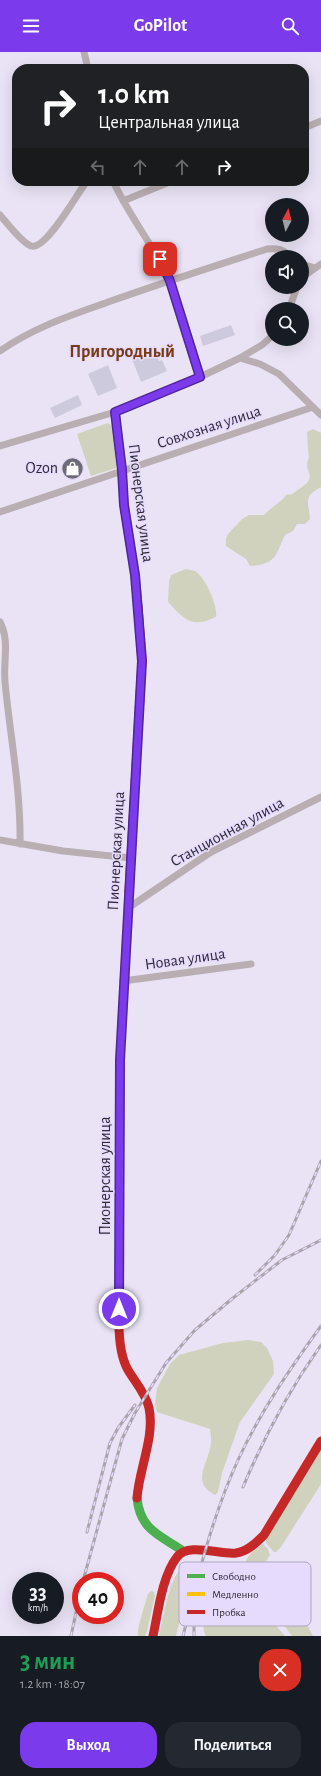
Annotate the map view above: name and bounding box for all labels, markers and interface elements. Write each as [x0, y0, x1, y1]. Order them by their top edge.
icon: menu [20, 15, 42, 37]
icon: search [279, 15, 301, 37]
text: GoPilot [134, 17, 187, 35]
icon: right [32, 80, 84, 132]
text: 1.0 km [98, 81, 170, 109]
text: Центральная улица [98, 114, 240, 132]
icon: left [87, 156, 109, 178]
icon: ahead [129, 156, 151, 178]
icon: ahead [171, 156, 193, 178]
icon: right [213, 156, 235, 178]
north arrow [265, 198, 309, 242]
map controls [265, 198, 309, 346]
pin [143, 242, 177, 276]
icon: arrive [149, 248, 171, 270]
button: sound [265, 250, 309, 294]
button: search [265, 302, 309, 346]
district label: Пригородный [69, 343, 175, 361]
street label: Совхозная улица [155, 403, 263, 452]
street label: Пионерская улица [125, 443, 156, 563]
shop icon: Ozon [60, 455, 86, 481]
place label: Ozon [26, 460, 58, 476]
street label: Пионерская улица [105, 791, 128, 911]
street label: Станционная улица [168, 794, 287, 871]
street label: Новая улица [144, 945, 227, 974]
street label: Пионерская улица [97, 1116, 114, 1236]
position arrow [98, 1288, 140, 1330]
legend [179, 1562, 311, 1626]
text: Свободно [212, 1571, 256, 1582]
speed limit sign: 40 [72, 1572, 124, 1624]
text: 33 [29, 1583, 47, 1603]
text: Медленно [212, 1589, 259, 1600]
text: km/h [28, 1603, 48, 1613]
text: Пробка [212, 1607, 245, 1618]
button: close [259, 1649, 301, 1691]
text: 3 мин [20, 1650, 75, 1674]
text: 1.2 km · 18:07 [20, 1678, 85, 1691]
button: Выход [20, 1722, 157, 1768]
button: Поделиться [165, 1722, 301, 1768]

